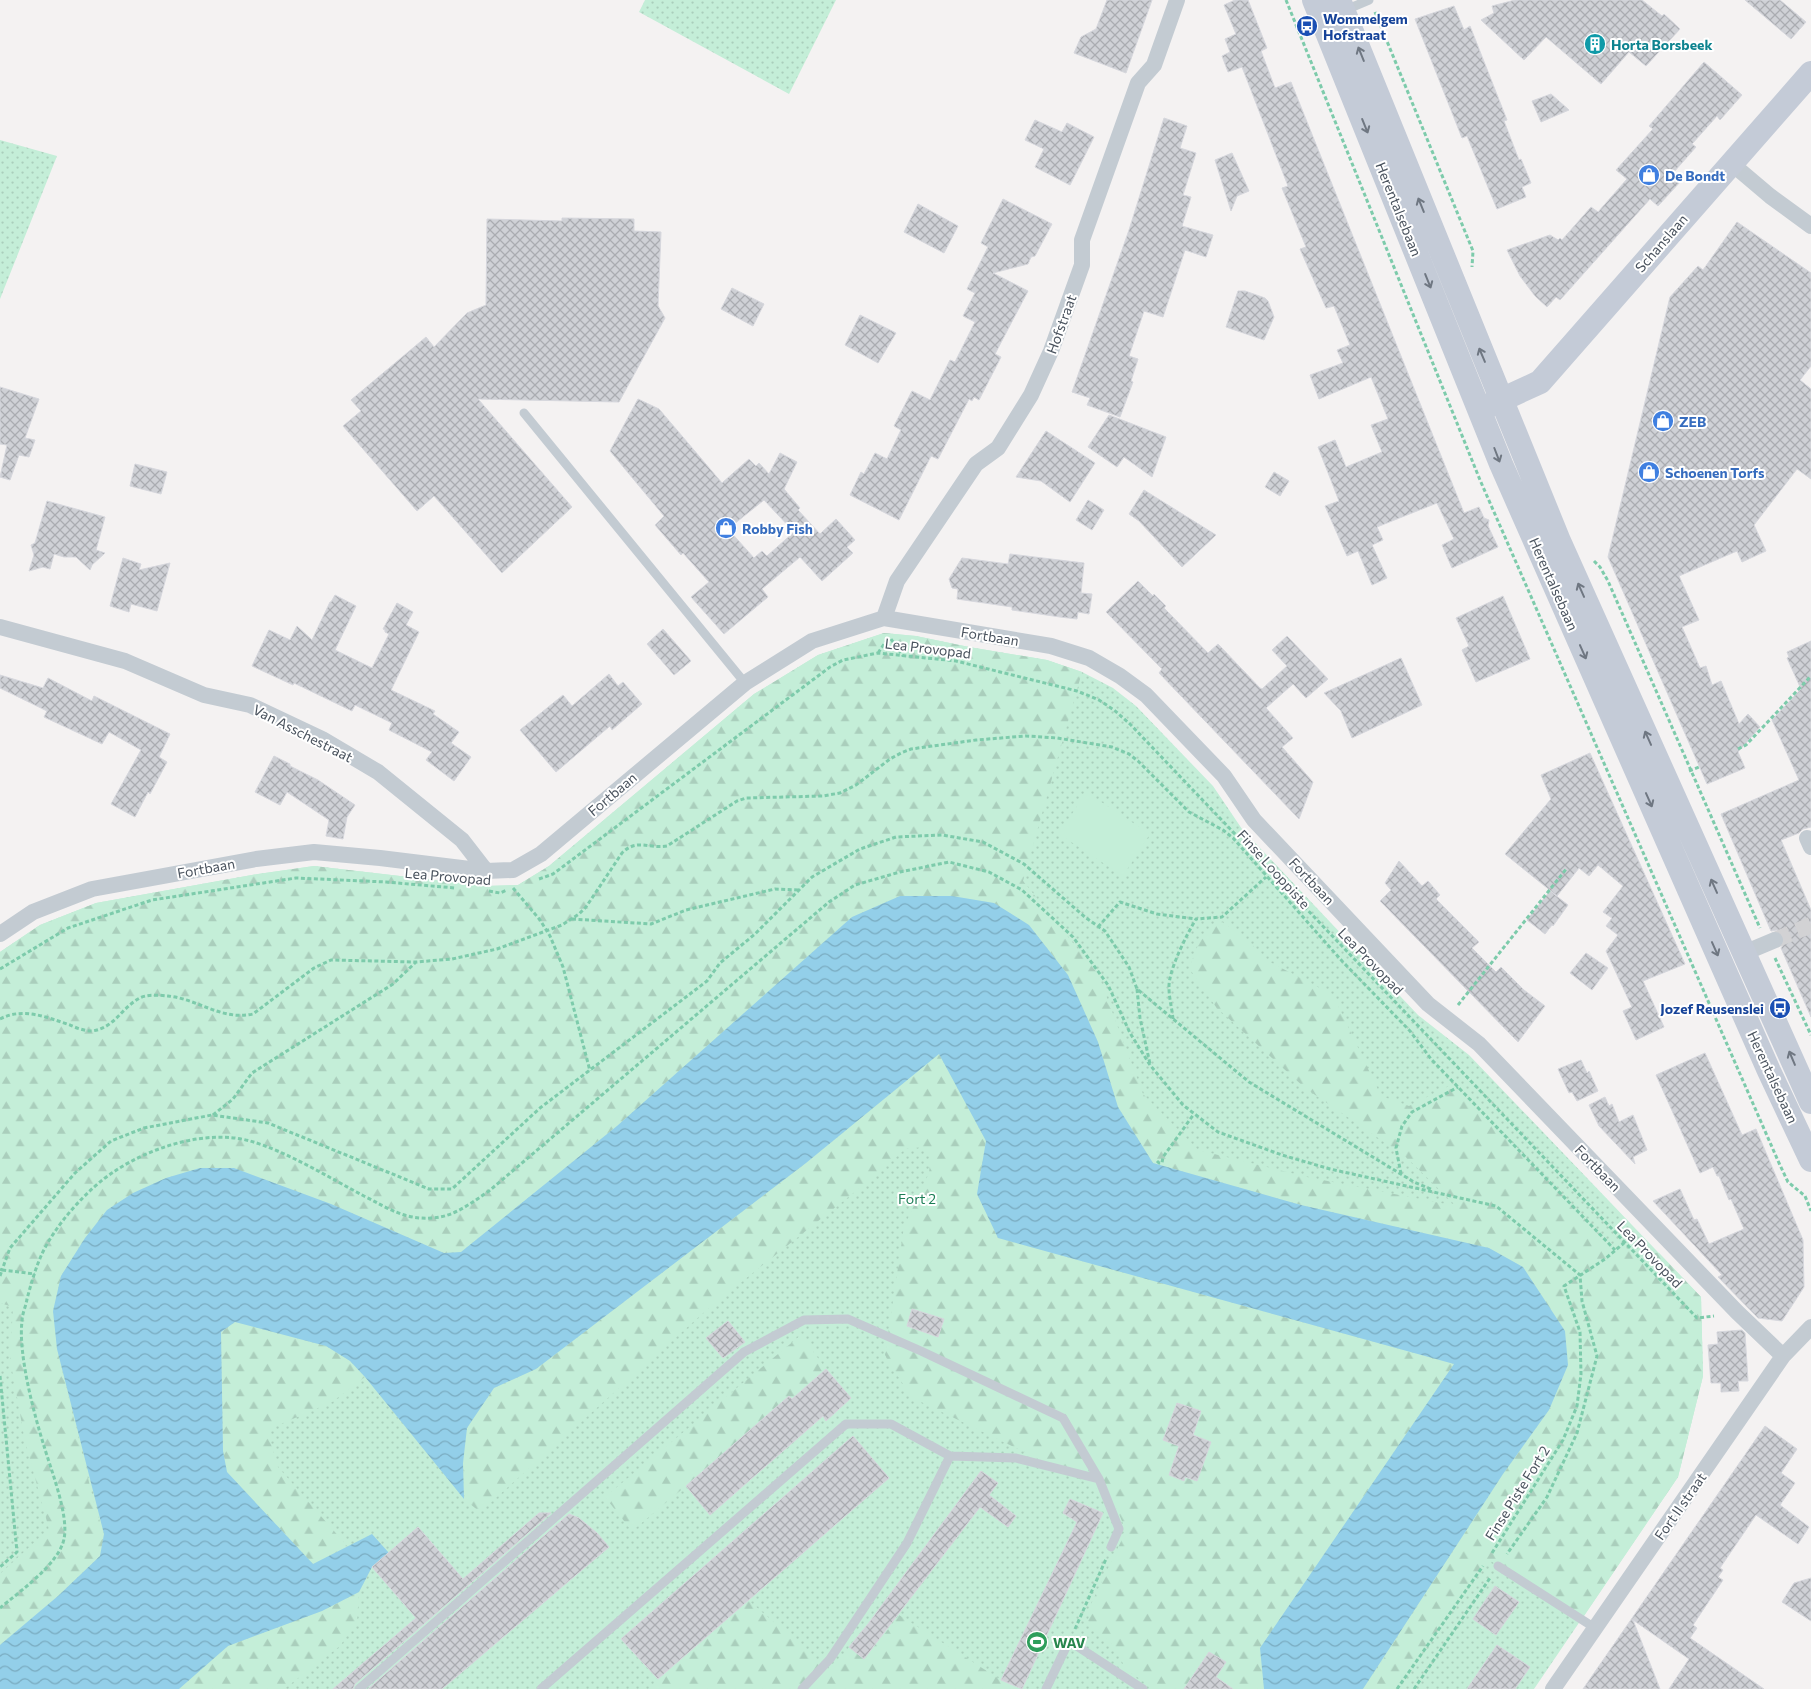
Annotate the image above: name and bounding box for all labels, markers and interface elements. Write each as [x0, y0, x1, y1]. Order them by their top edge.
place label: Wommelgem Hofstraat [1323, 10, 1408, 43]
bus stop icon: Wommelgem Hofstraat [1295, 14, 1319, 38]
building icon: Horta Borsbeek [1583, 32, 1607, 56]
place label: Horta Borsbeek [1611, 36, 1712, 53]
one-way arrow [1355, 47, 1365, 62]
one-way arrow [1361, 118, 1370, 133]
street label: Herentalsebaan [1372, 159, 1426, 259]
shop icon: De Bondt [1637, 163, 1661, 187]
place label: De Bondt [1665, 167, 1725, 184]
one-way arrow [1416, 198, 1426, 213]
street label: Schanslaan [1631, 211, 1691, 275]
one-way arrow [1424, 273, 1433, 288]
street label: Hofstraat [1042, 292, 1080, 356]
one-way arrow [1477, 348, 1487, 363]
shop icon: ZEB [1651, 409, 1675, 433]
place label: ZEB [1679, 413, 1706, 430]
one-way arrow [1494, 447, 1503, 462]
shop icon: Schoenen Torfs [1637, 460, 1661, 484]
place label: Schoenen Torfs [1665, 464, 1765, 481]
shop icon: Robby Fish [714, 516, 738, 540]
place label: Robby Fish [742, 520, 813, 537]
street label: Herentalsebaan [1526, 535, 1582, 633]
one-way arrow [1575, 583, 1585, 598]
street label: Fortbaan [960, 623, 1020, 649]
street label: Lea Provopad [884, 634, 972, 662]
one-way arrow [1579, 644, 1589, 659]
street label: Van Asschestraat [250, 701, 356, 766]
one-way arrow [1642, 731, 1652, 746]
street label: Fortbaan [584, 769, 640, 819]
one-way arrow [1645, 792, 1654, 807]
street label: Finse Looppiste [1234, 826, 1314, 912]
street label: Fortbaan [1286, 854, 1338, 908]
street label: Fortbaan [176, 855, 236, 881]
street label: Lea Provopad [404, 864, 492, 888]
one-way arrow [1709, 879, 1719, 894]
street label: Lea Provopad [1335, 924, 1407, 998]
one-way arrow [1711, 941, 1721, 956]
bus stop icon: Jozef Reusenslei [1768, 996, 1792, 1020]
place label: Jozef Reusenslei [1660, 1000, 1764, 1017]
street label: Herentalsebaan [1744, 1028, 1802, 1126]
one-way arrow [1786, 1051, 1796, 1066]
street label: Fortbaan [1572, 1141, 1624, 1195]
park label: Fort 2 [898, 1190, 936, 1207]
street label: Lea Provopad [1614, 1217, 1686, 1291]
street label: Finse Piste Fort 2 [1481, 1442, 1553, 1543]
street label: Fort II straat [1651, 1469, 1710, 1543]
sports icon: WAV [1025, 1630, 1049, 1654]
place label: WAV [1053, 1634, 1086, 1651]

